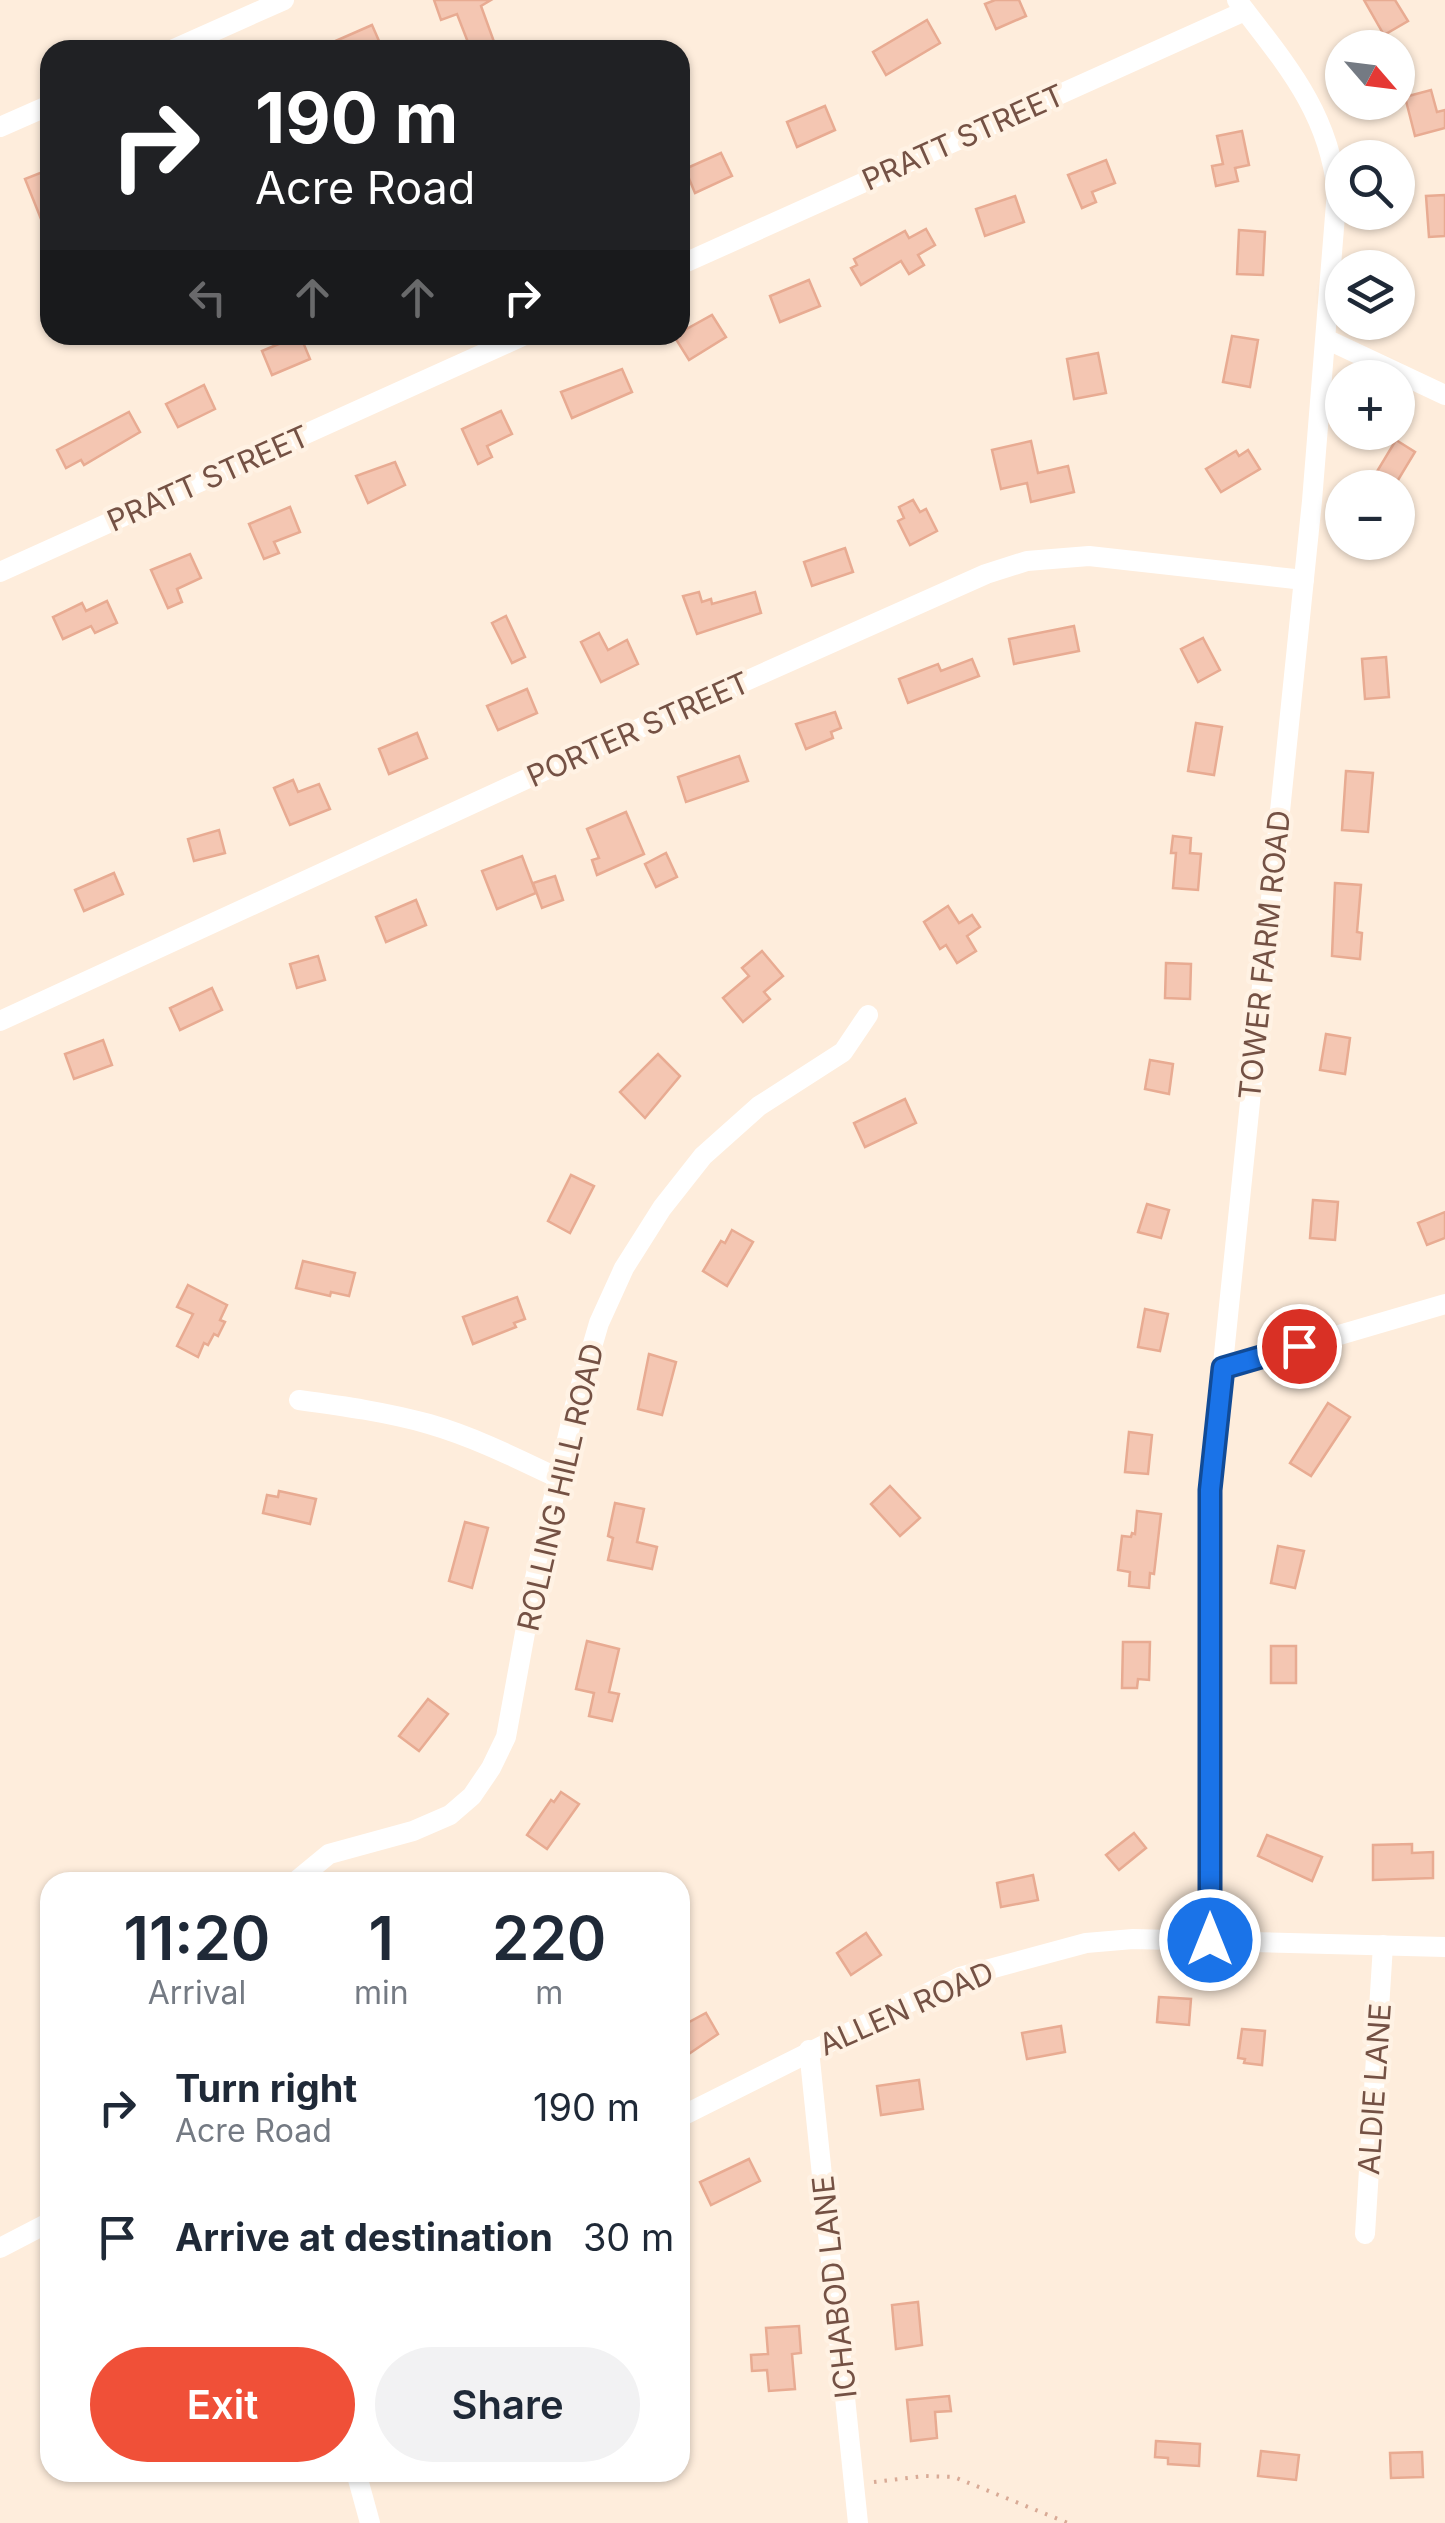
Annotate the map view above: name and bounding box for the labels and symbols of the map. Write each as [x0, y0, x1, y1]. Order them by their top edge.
north arrow [1325, 30, 1415, 120]
street label: PRATT STREET [856, 76, 1070, 198]
street label: PRATT STREET [101, 417, 315, 539]
street label: PORTER STREET [521, 664, 755, 794]
street label: TOWER FARM ROAD [1231, 808, 1297, 1102]
pin [1257, 1304, 1342, 1389]
street label: ROLLING HILL ROAD [509, 1340, 611, 1634]
position arrow [1158, 1888, 1262, 1992]
street label: ALLEN ROAD [813, 1953, 999, 2063]
street label: ALDIE LANE [1350, 2002, 1398, 2176]
street label: ICHABOD LANE [804, 2174, 864, 2400]

